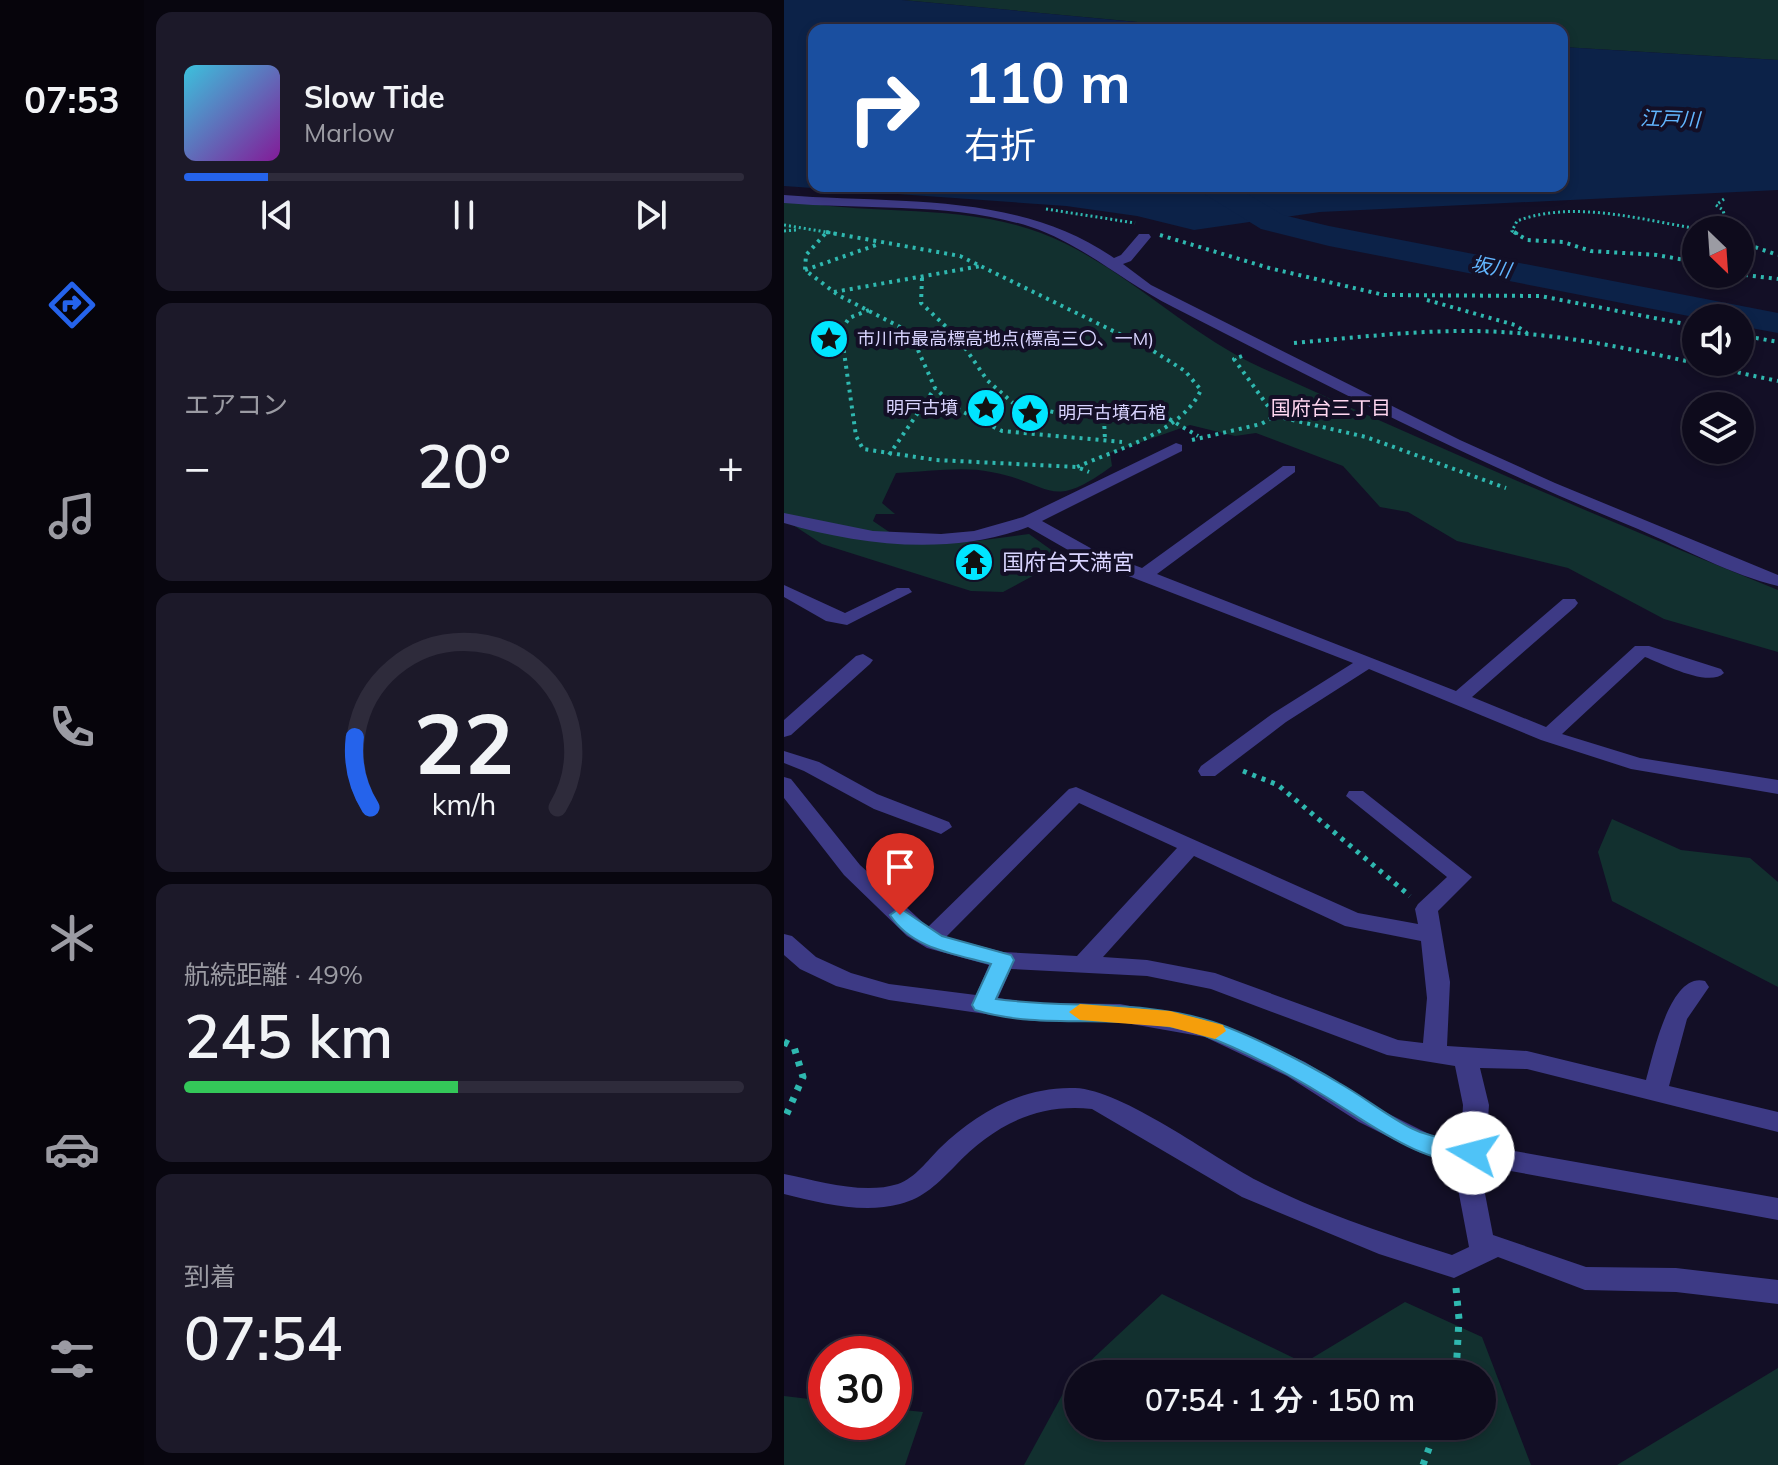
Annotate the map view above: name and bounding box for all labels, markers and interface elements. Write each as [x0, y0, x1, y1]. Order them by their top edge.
text: 110 m [964, 47, 1131, 117]
icon: right [832, 56, 936, 160]
text: 07:53 [24, 77, 120, 122]
text: Slow Tide [304, 78, 445, 116]
water label: 江戸川 [1640, 105, 1702, 132]
text: Marlow [304, 116, 395, 149]
text: 右折 [964, 122, 1036, 167]
icon: previous [255, 193, 299, 237]
icon: pause [442, 193, 486, 237]
icon: next [629, 193, 673, 237]
north arrow [1682, 216, 1754, 288]
map controls [1682, 216, 1754, 464]
water label: 坂川 [1469, 250, 1515, 283]
icon: directions [44, 277, 100, 333]
button: sound [1682, 304, 1754, 376]
place icon: 市川市最高標高地点(標高三〇、一M) [808, 318, 850, 360]
place label: 市川市最高標高地点(標高三〇、一M) [857, 327, 1154, 350]
place icon: 明戸古墳 [965, 387, 1007, 429]
text: エアコン [184, 388, 288, 421]
place icon: 明戸古墳石棺 [1009, 392, 1051, 434]
button: layers [1682, 392, 1754, 464]
district label: 国府台三丁目 [1271, 395, 1391, 420]
place label: 明戸古墳 [886, 396, 958, 419]
place label: 明戸古墳石棺 [1058, 401, 1166, 424]
text: 20° [417, 428, 511, 503]
text: − [184, 439, 210, 494]
text: + [718, 439, 744, 494]
icon: music [44, 488, 100, 544]
temple icon: 国府台天満宮 [953, 541, 995, 583]
place label: 国府台天満宮 [1002, 548, 1134, 576]
text: 22 [414, 690, 514, 795]
icon: phone [44, 699, 100, 755]
text: km/h [432, 787, 496, 823]
pin [866, 833, 934, 915]
icon: arrive [878, 845, 922, 889]
icon: climate [44, 910, 100, 966]
text: 航続距離 · 49% [184, 958, 363, 991]
text: 245 km [184, 998, 393, 1073]
position arrow [1431, 1111, 1515, 1195]
icon: car [44, 1121, 100, 1177]
text: 到着 [184, 1260, 236, 1293]
text: 07:54 [184, 1300, 342, 1375]
icon: filters [44, 1331, 100, 1387]
speed limit sign: 30 [808, 1336, 912, 1440]
text: 07:54 · 1 分 · 150 m [1145, 1381, 1415, 1419]

